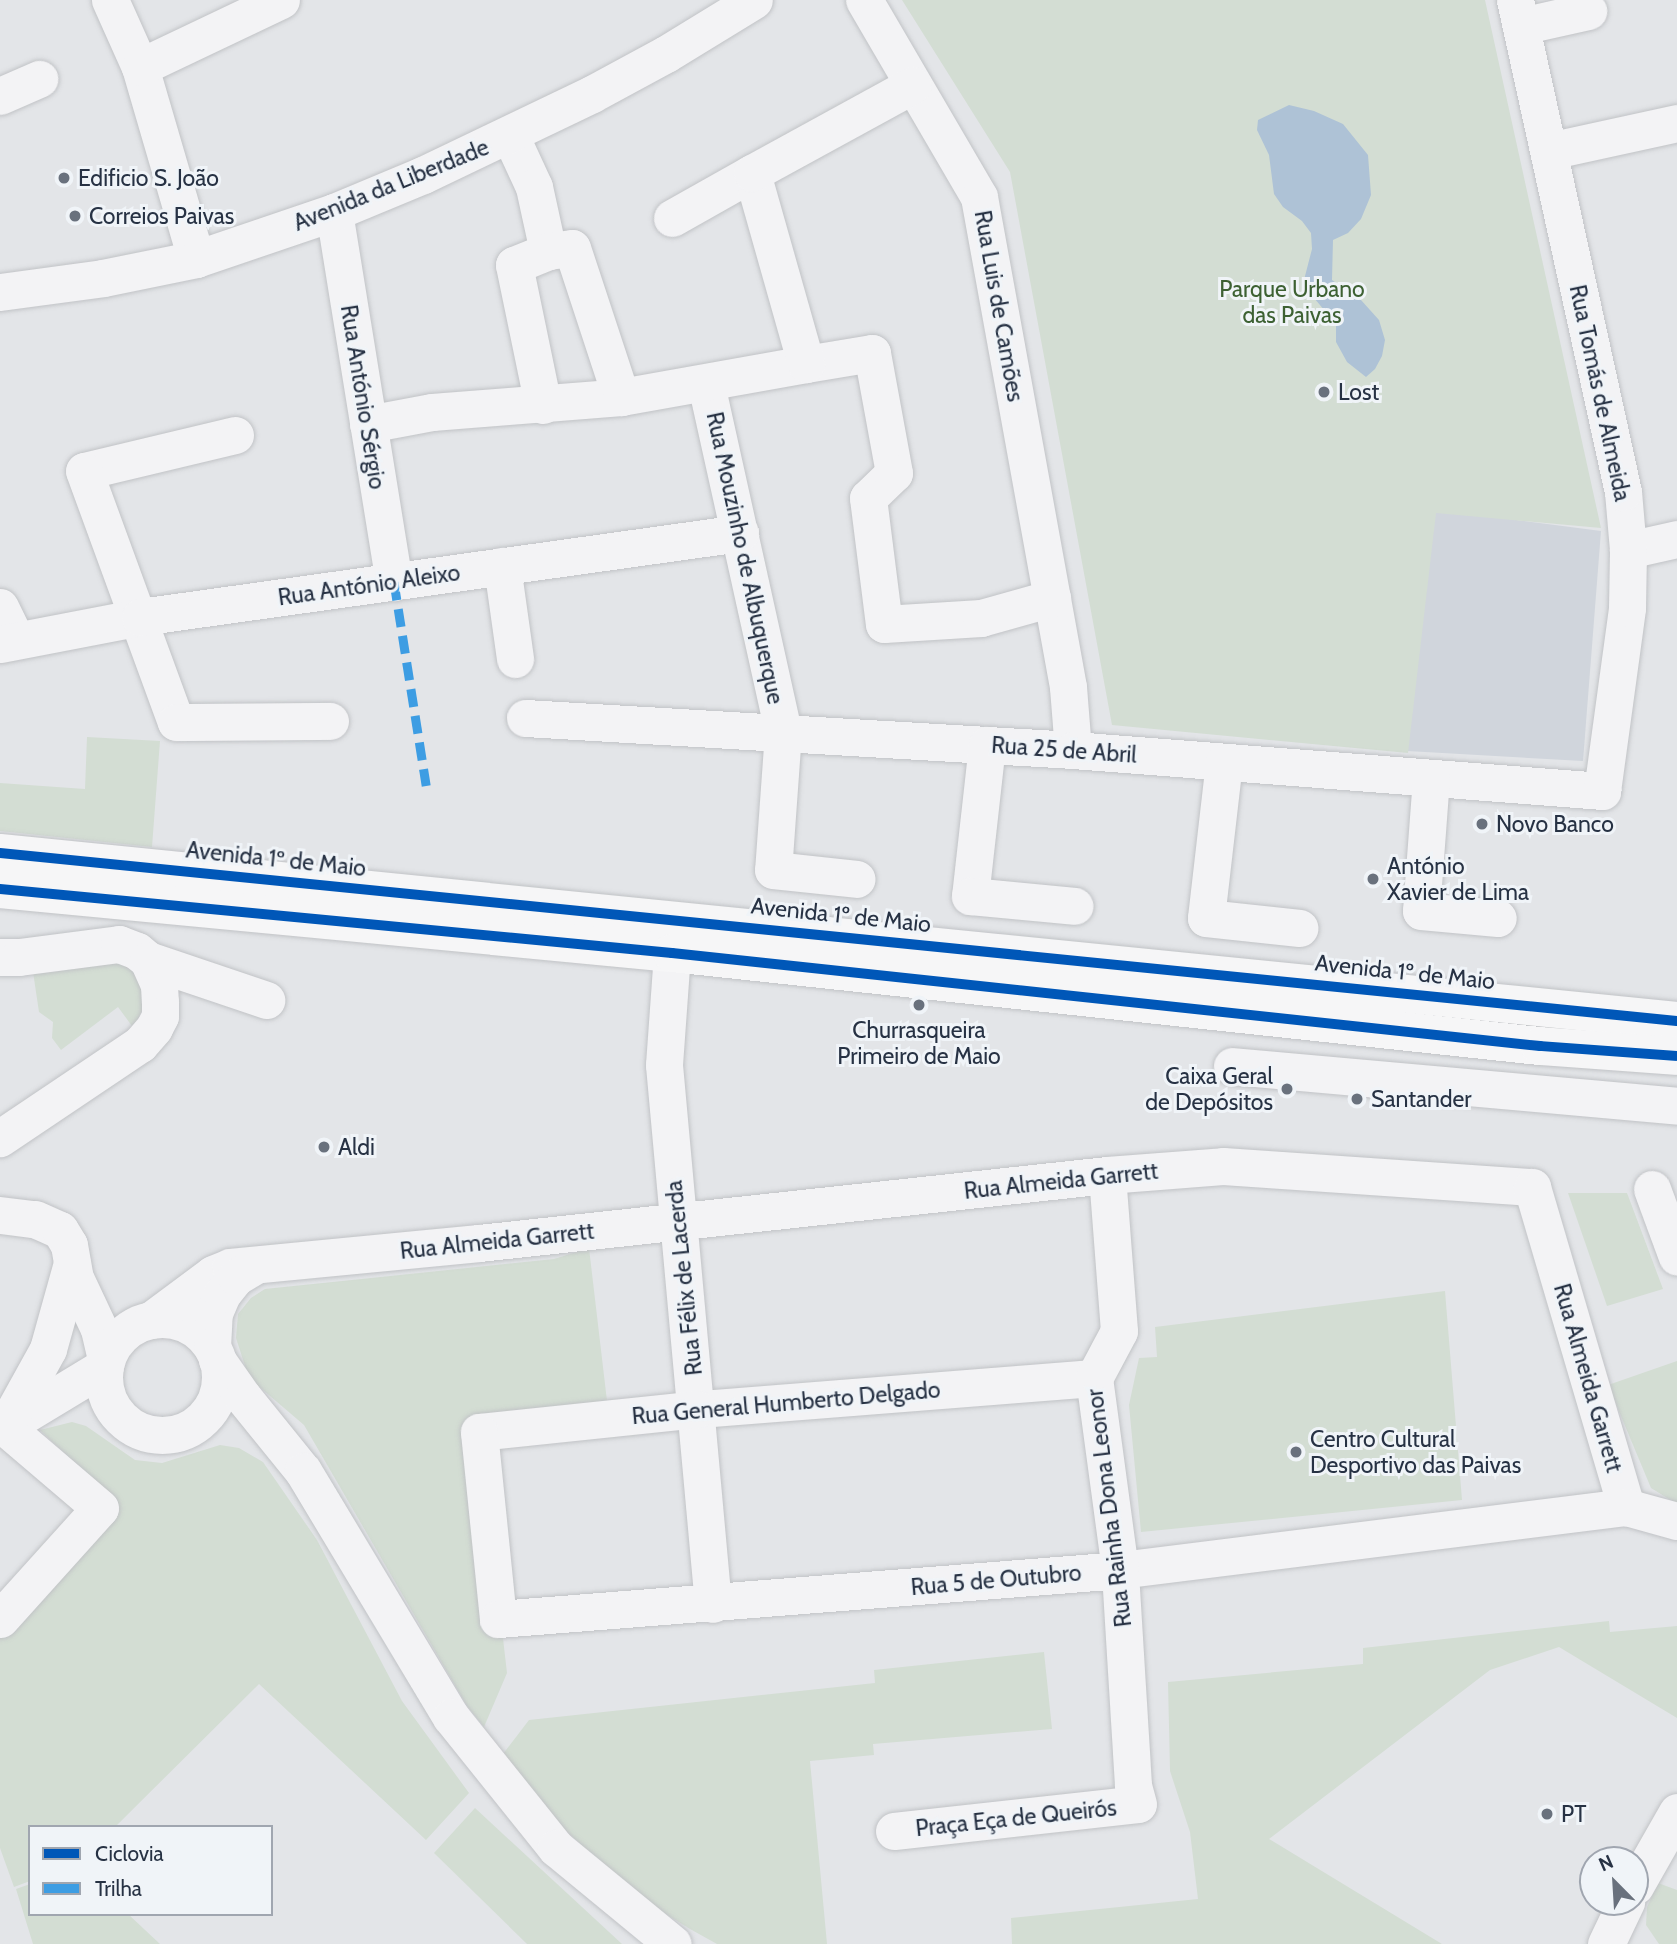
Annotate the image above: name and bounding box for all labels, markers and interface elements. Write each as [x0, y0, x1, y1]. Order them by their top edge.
street label: Avenida da Liberdade [289, 133, 493, 237]
place label: Edificio S. João [78, 164, 219, 192]
marker: Edificio S. João [56, 170, 72, 186]
place label: Correios Paivas [89, 202, 234, 230]
marker: Correios Paivas [67, 208, 83, 224]
street label: Rua Luis de Camões [969, 208, 1029, 404]
park label: Parque Urbano das Paivas [1219, 275, 1365, 329]
street label: Rua Tomás de Almeida [1564, 282, 1636, 504]
street label: Rua António Sérgio [335, 303, 391, 491]
place label: Lost [1338, 378, 1379, 406]
marker: Lost [1316, 384, 1332, 400]
street label: Rua Mouzinho de Albuquerque [701, 409, 789, 707]
street label: Rua António Aleixo [276, 559, 462, 611]
street label: Rua 25 de Abril [990, 731, 1138, 769]
place label: Novo Banco [1496, 810, 1614, 838]
marker: Novo Banco [1474, 816, 1490, 832]
street label: Avenida 1º de Maio [185, 836, 367, 882]
place label: António Xavier de Lima [1387, 852, 1529, 906]
marker: António Xavier de Lima [1365, 871, 1381, 887]
street label: Avenida 1º de Maio [750, 892, 932, 938]
street label: Avenida 1º de Maio [1314, 949, 1496, 995]
marker: Churrasqueira Primeiro de Maio [911, 997, 927, 1013]
place label: Churrasqueira Primeiro de Maio [837, 1016, 1001, 1070]
place label: Caixa Geral de Depósitos [1145, 1062, 1273, 1116]
marker: Caixa Geral de Depósitos [1279, 1081, 1295, 1097]
place label: Santander [1371, 1085, 1472, 1113]
marker: Santander [1349, 1091, 1365, 1107]
place label: Aldi [338, 1133, 375, 1161]
marker: Aldi [316, 1139, 332, 1155]
street label: Rua Almeida Garrett [963, 1157, 1159, 1205]
street label: Rua Félix de Lacerda [660, 1179, 708, 1377]
street label: Rua Almeida Garrett [399, 1217, 595, 1265]
street label: Rua Almeida Garrett [1548, 1280, 1628, 1476]
street label: Rua General Humberto Delgado [631, 1376, 941, 1430]
street label: Rua Rainha Dona Leonor [1081, 1387, 1137, 1629]
place label: Centro Cultural Desportivo das Paivas [1310, 1425, 1521, 1479]
marker: Centro Cultural Desportivo das Paivas [1288, 1444, 1304, 1460]
street label: Rua 5 de Outubro [910, 1559, 1082, 1601]
street label: Praça Eça de Queirós [914, 1794, 1118, 1842]
place label: PT [1561, 1800, 1586, 1828]
marker: PT [1539, 1806, 1555, 1822]
legend [28, 1825, 273, 1916]
text: Ciclovia [95, 1841, 164, 1866]
north arrow [1579, 1846, 1649, 1916]
text: N [1595, 1850, 1617, 1876]
text: Trilha [95, 1876, 142, 1901]

